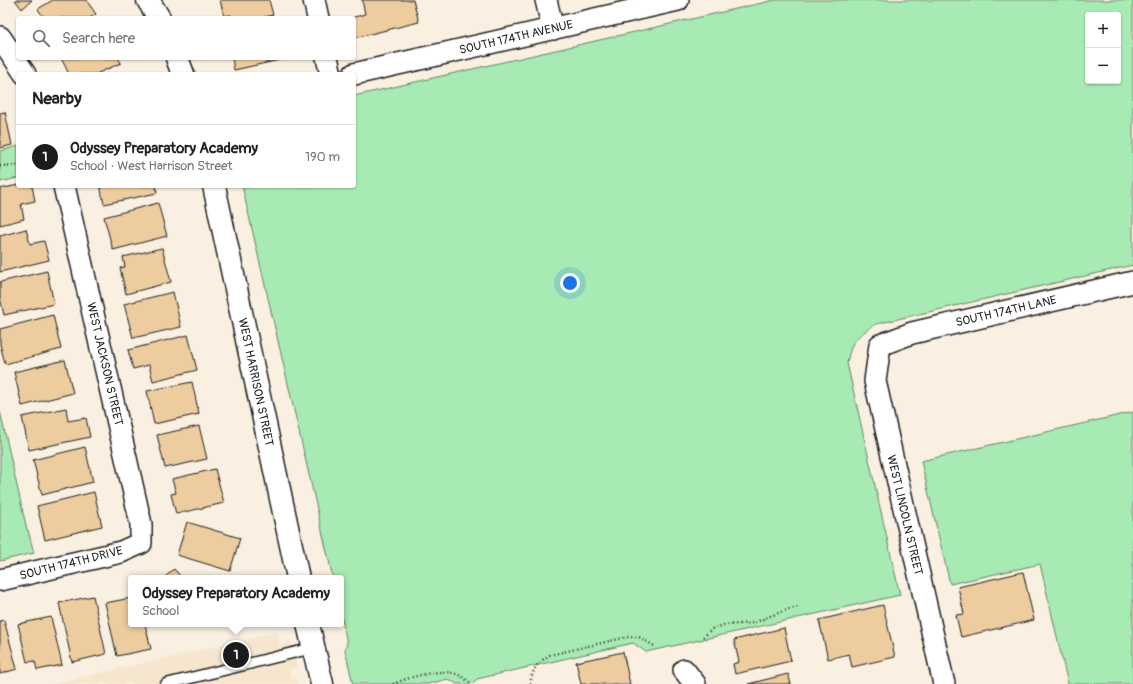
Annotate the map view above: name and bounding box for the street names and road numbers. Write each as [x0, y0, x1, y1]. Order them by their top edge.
street label: SOUTH 174TH AVENUE [458, 17, 575, 58]
street label: SOUTH 174TH LANE [954, 293, 1058, 330]
street label: WEST JACKSON STREET [83, 301, 126, 428]
street label: WEST HARRISON STREET [235, 317, 276, 448]
street label: WEST LINCOLN STREET [883, 454, 926, 577]
street label: SOUTH 174TH DRIVE [18, 543, 124, 584]

